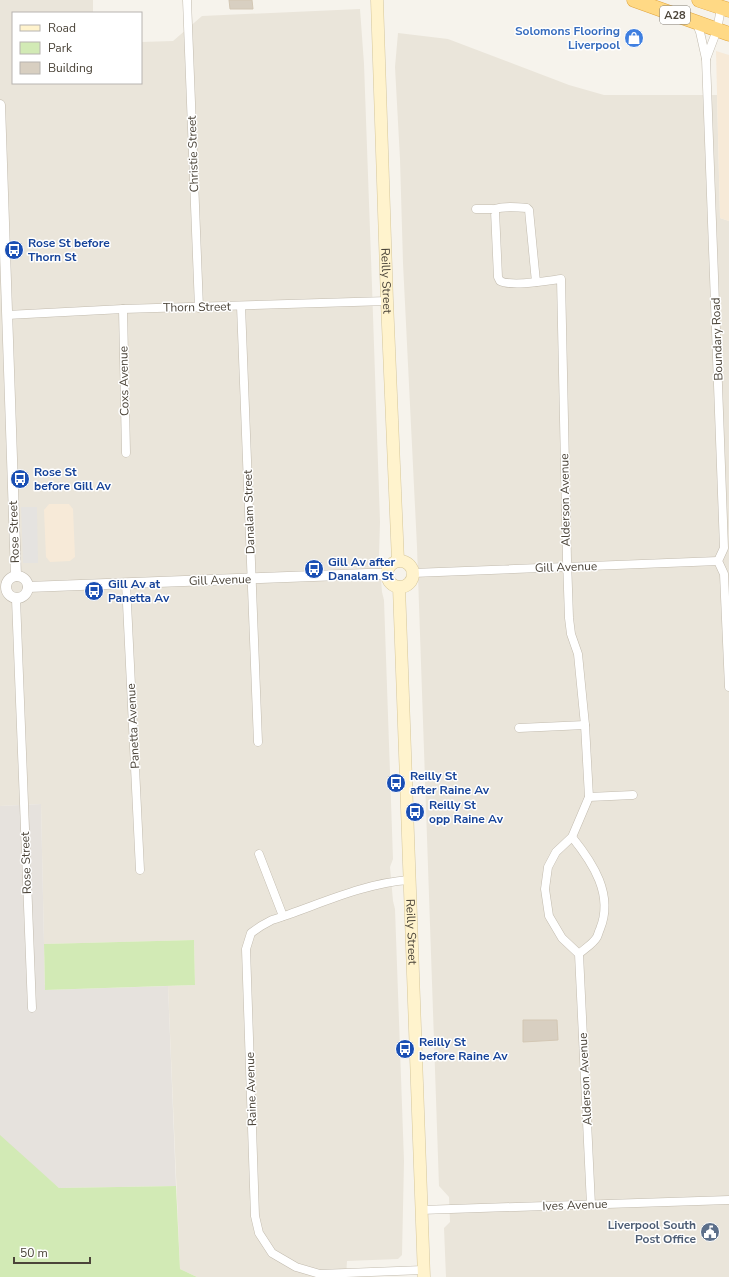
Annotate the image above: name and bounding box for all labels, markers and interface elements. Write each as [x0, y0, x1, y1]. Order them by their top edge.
road number: A28 [660, 6, 690, 24]
legend [12, 12, 142, 84]
text: Road [48, 20, 76, 36]
place label: Solomons Flooring Liverpool [515, 23, 620, 53]
shop icon: Solomons Flooring Liverpool [623, 27, 645, 49]
text: Park [48, 40, 73, 56]
text: Building [48, 60, 93, 76]
street label: Christie Street [184, 115, 202, 193]
place label: Rose St before Thorn St [28, 235, 110, 265]
bus stop icon: Rose St before Thorn St [3, 239, 25, 261]
street label: Reilly Street [377, 248, 396, 315]
street label: Boundary Road [708, 297, 726, 381]
street label: Thorn Street [163, 298, 232, 316]
street label: Coxs Avenue [115, 346, 133, 416]
street label: Alderson Avenue [556, 453, 574, 547]
place label: Rose St before Gill Av [34, 464, 112, 494]
bus stop icon: Rose St before Gill Av [9, 468, 31, 490]
street label: Danalam Street [240, 469, 258, 554]
street label: Rose Street [5, 500, 23, 564]
place label: Gill Av after Danalam St [328, 554, 396, 584]
bus stop icon: Gill Av after Danalam St [303, 558, 325, 580]
street label: Gill Avenue [534, 558, 598, 576]
street label: Gill Avenue [188, 571, 252, 589]
place label: Gill Av at Panetta Av [108, 576, 170, 606]
bus stop icon: Gill Av at Panetta Av [83, 580, 105, 602]
street label: Panetta Avenue [123, 683, 143, 769]
place label: Reilly St after Raine Av [410, 768, 490, 798]
bus stop icon: Reilly St after Raine Av [385, 772, 407, 794]
place label: Reilly St opp Raine Av [429, 797, 504, 827]
bus stop icon: Reilly St opp Raine Av [404, 801, 426, 823]
street label: Rose Street [17, 831, 35, 895]
street label: Reilly Street [402, 898, 421, 966]
street label: Alderson Avenue [575, 1032, 595, 1126]
place label: Reilly St before Raine Av [419, 1034, 508, 1064]
bus stop icon: Reilly St before Raine Av [394, 1038, 416, 1060]
street label: Raine Avenue [242, 1052, 260, 1126]
street label: Ives Avenue [542, 1196, 608, 1214]
place label: Liverpool South Post Office [608, 1217, 696, 1247]
public building icon: Liverpool South Post Office [699, 1221, 721, 1243]
scale bar [14, 1239, 90, 1265]
text: 50 m [20, 1245, 48, 1261]

